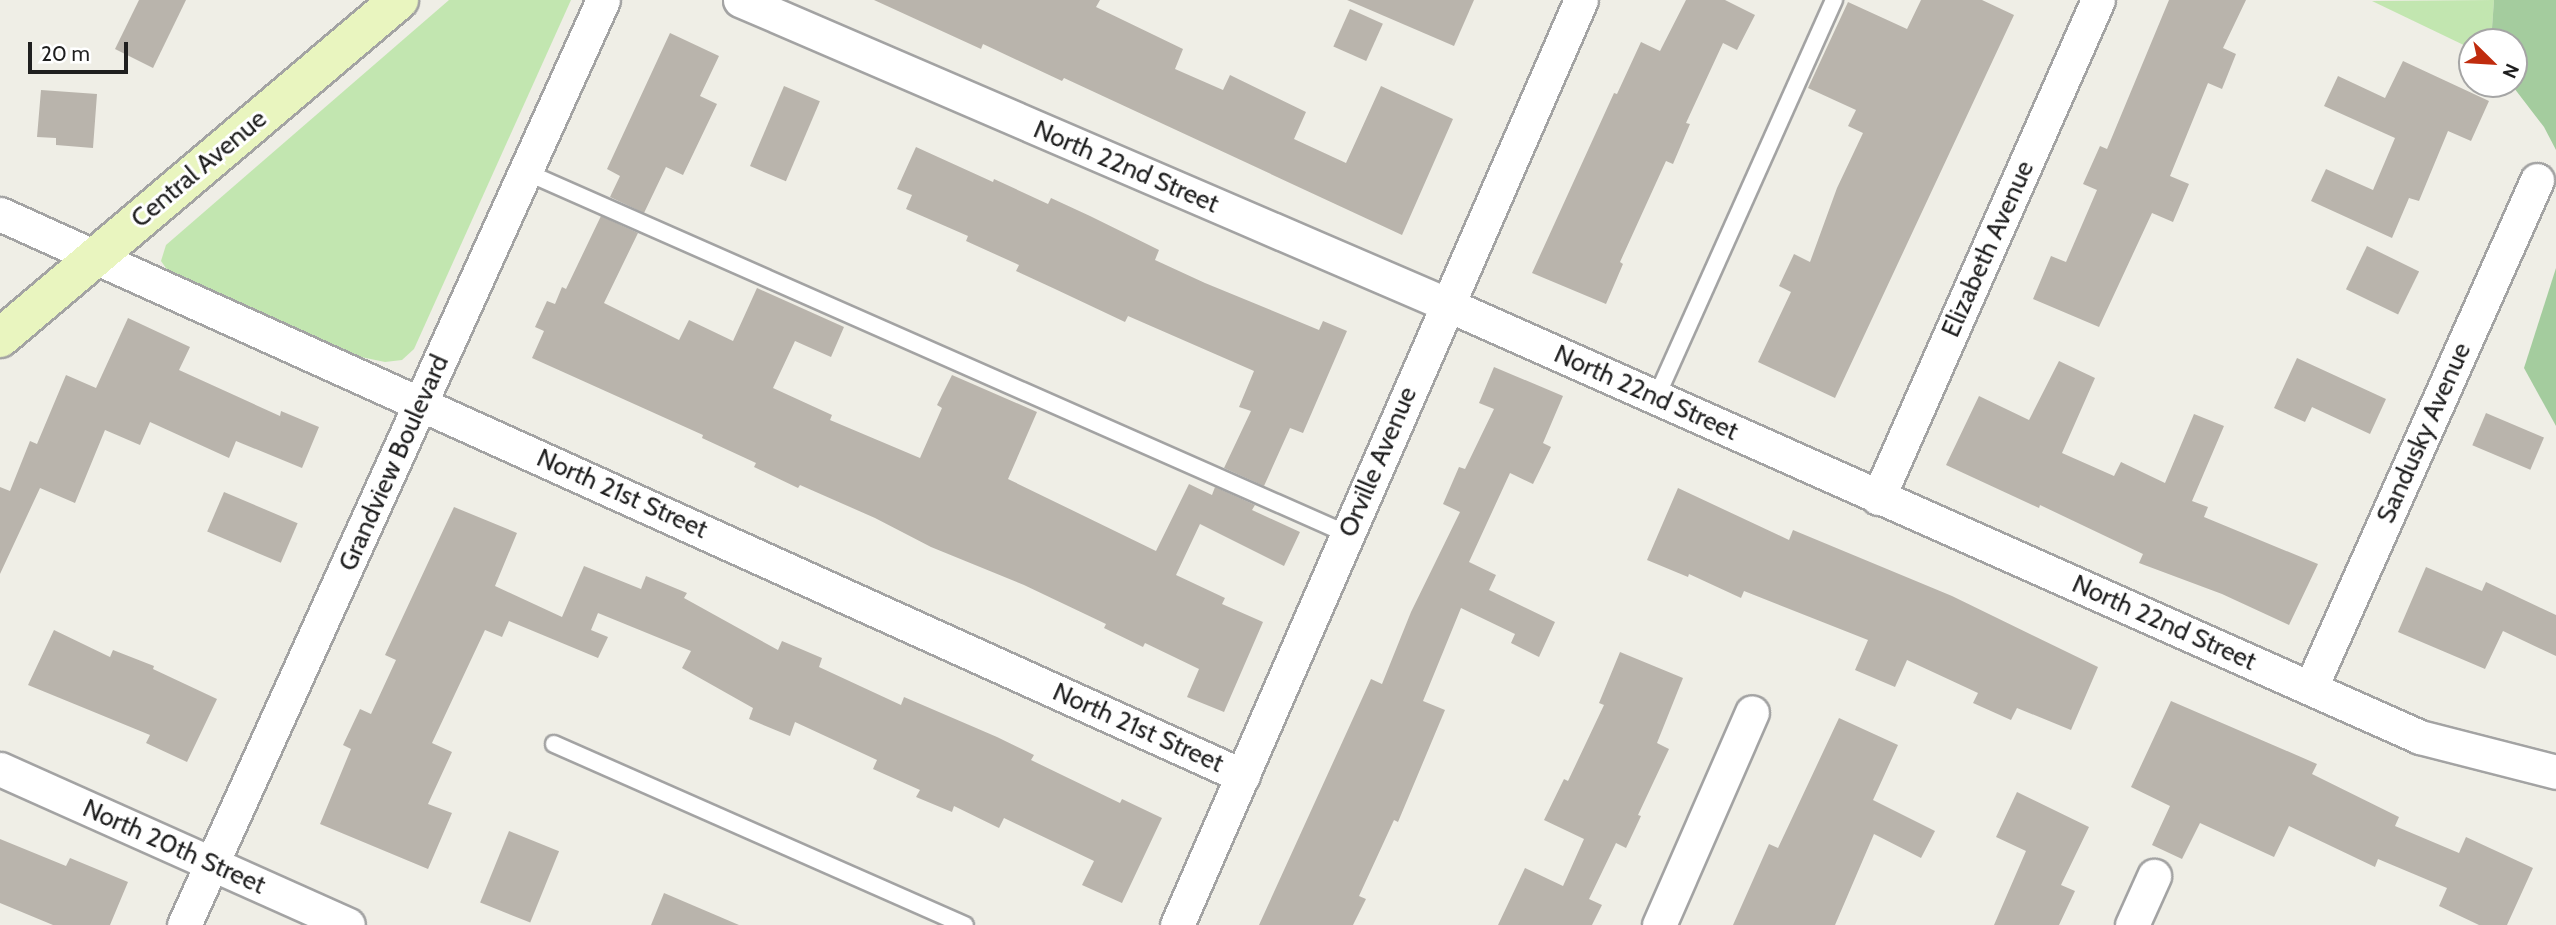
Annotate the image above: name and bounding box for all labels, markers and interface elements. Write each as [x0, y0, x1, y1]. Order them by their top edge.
scale bar [32, 28, 131, 72]
north arrow [2458, 28, 2528, 98]
text: 20 m [41, 41, 90, 66]
text: N [2498, 60, 2524, 82]
street label: Central Avenue [125, 103, 273, 235]
street label: North 22nd Street [1029, 114, 1223, 220]
street label: Elizabeth Avenue [1935, 156, 2041, 342]
street label: North 22nd Street [1549, 338, 1743, 448]
street label: Sandusky Avenue [2370, 338, 2478, 528]
street label: Grandview Boulevard [332, 350, 456, 576]
street label: Orville Avenue [1332, 382, 1424, 542]
street label: North 21st Street [532, 442, 712, 546]
street label: North 22nd Street [2067, 568, 2261, 678]
street label: North 21st Street [1048, 676, 1228, 780]
street label: North 20th Street [78, 793, 270, 901]

